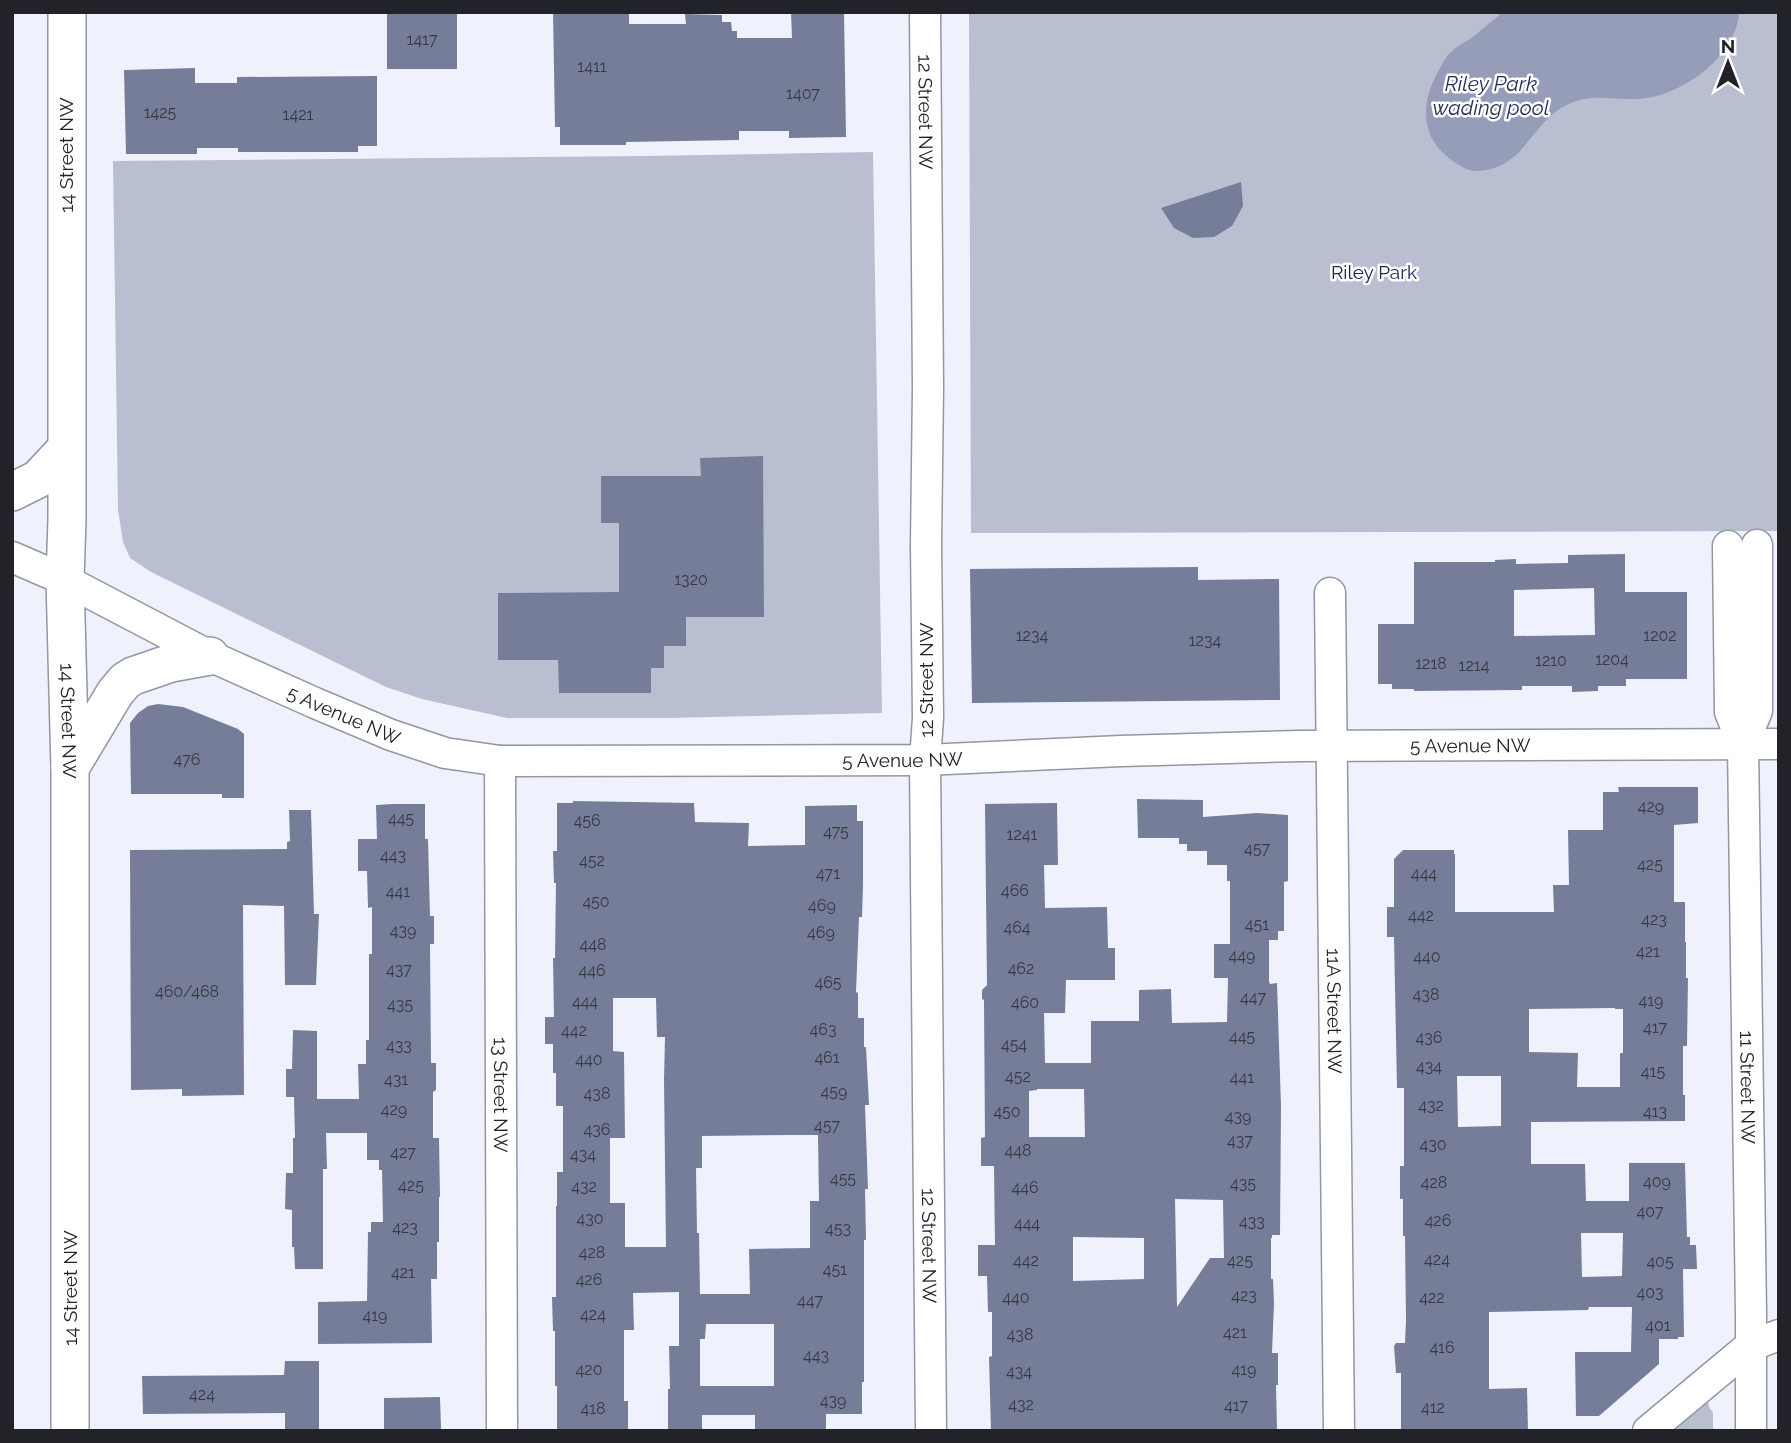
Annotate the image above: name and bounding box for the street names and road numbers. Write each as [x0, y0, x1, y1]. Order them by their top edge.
street label: 12 Street NW [914, 54, 937, 170]
street label: 14 Street NW [55, 97, 77, 213]
street label: 12 Street NW [915, 622, 937, 737]
street label: 14 Street NW [56, 663, 81, 779]
street label: 5 Avenue NW [284, 681, 404, 749]
street label: 5 Avenue NW [1410, 734, 1531, 757]
street label: 5 Avenue NW [842, 747, 963, 771]
street label: 11A Street NW [1323, 948, 1346, 1074]
street label: 11 Street NW [1736, 1031, 1760, 1144]
street label: 13 Street NW [490, 1037, 512, 1153]
street label: 12 Street NW [918, 1188, 941, 1304]
street label: 14 Street NW [59, 1230, 81, 1346]

